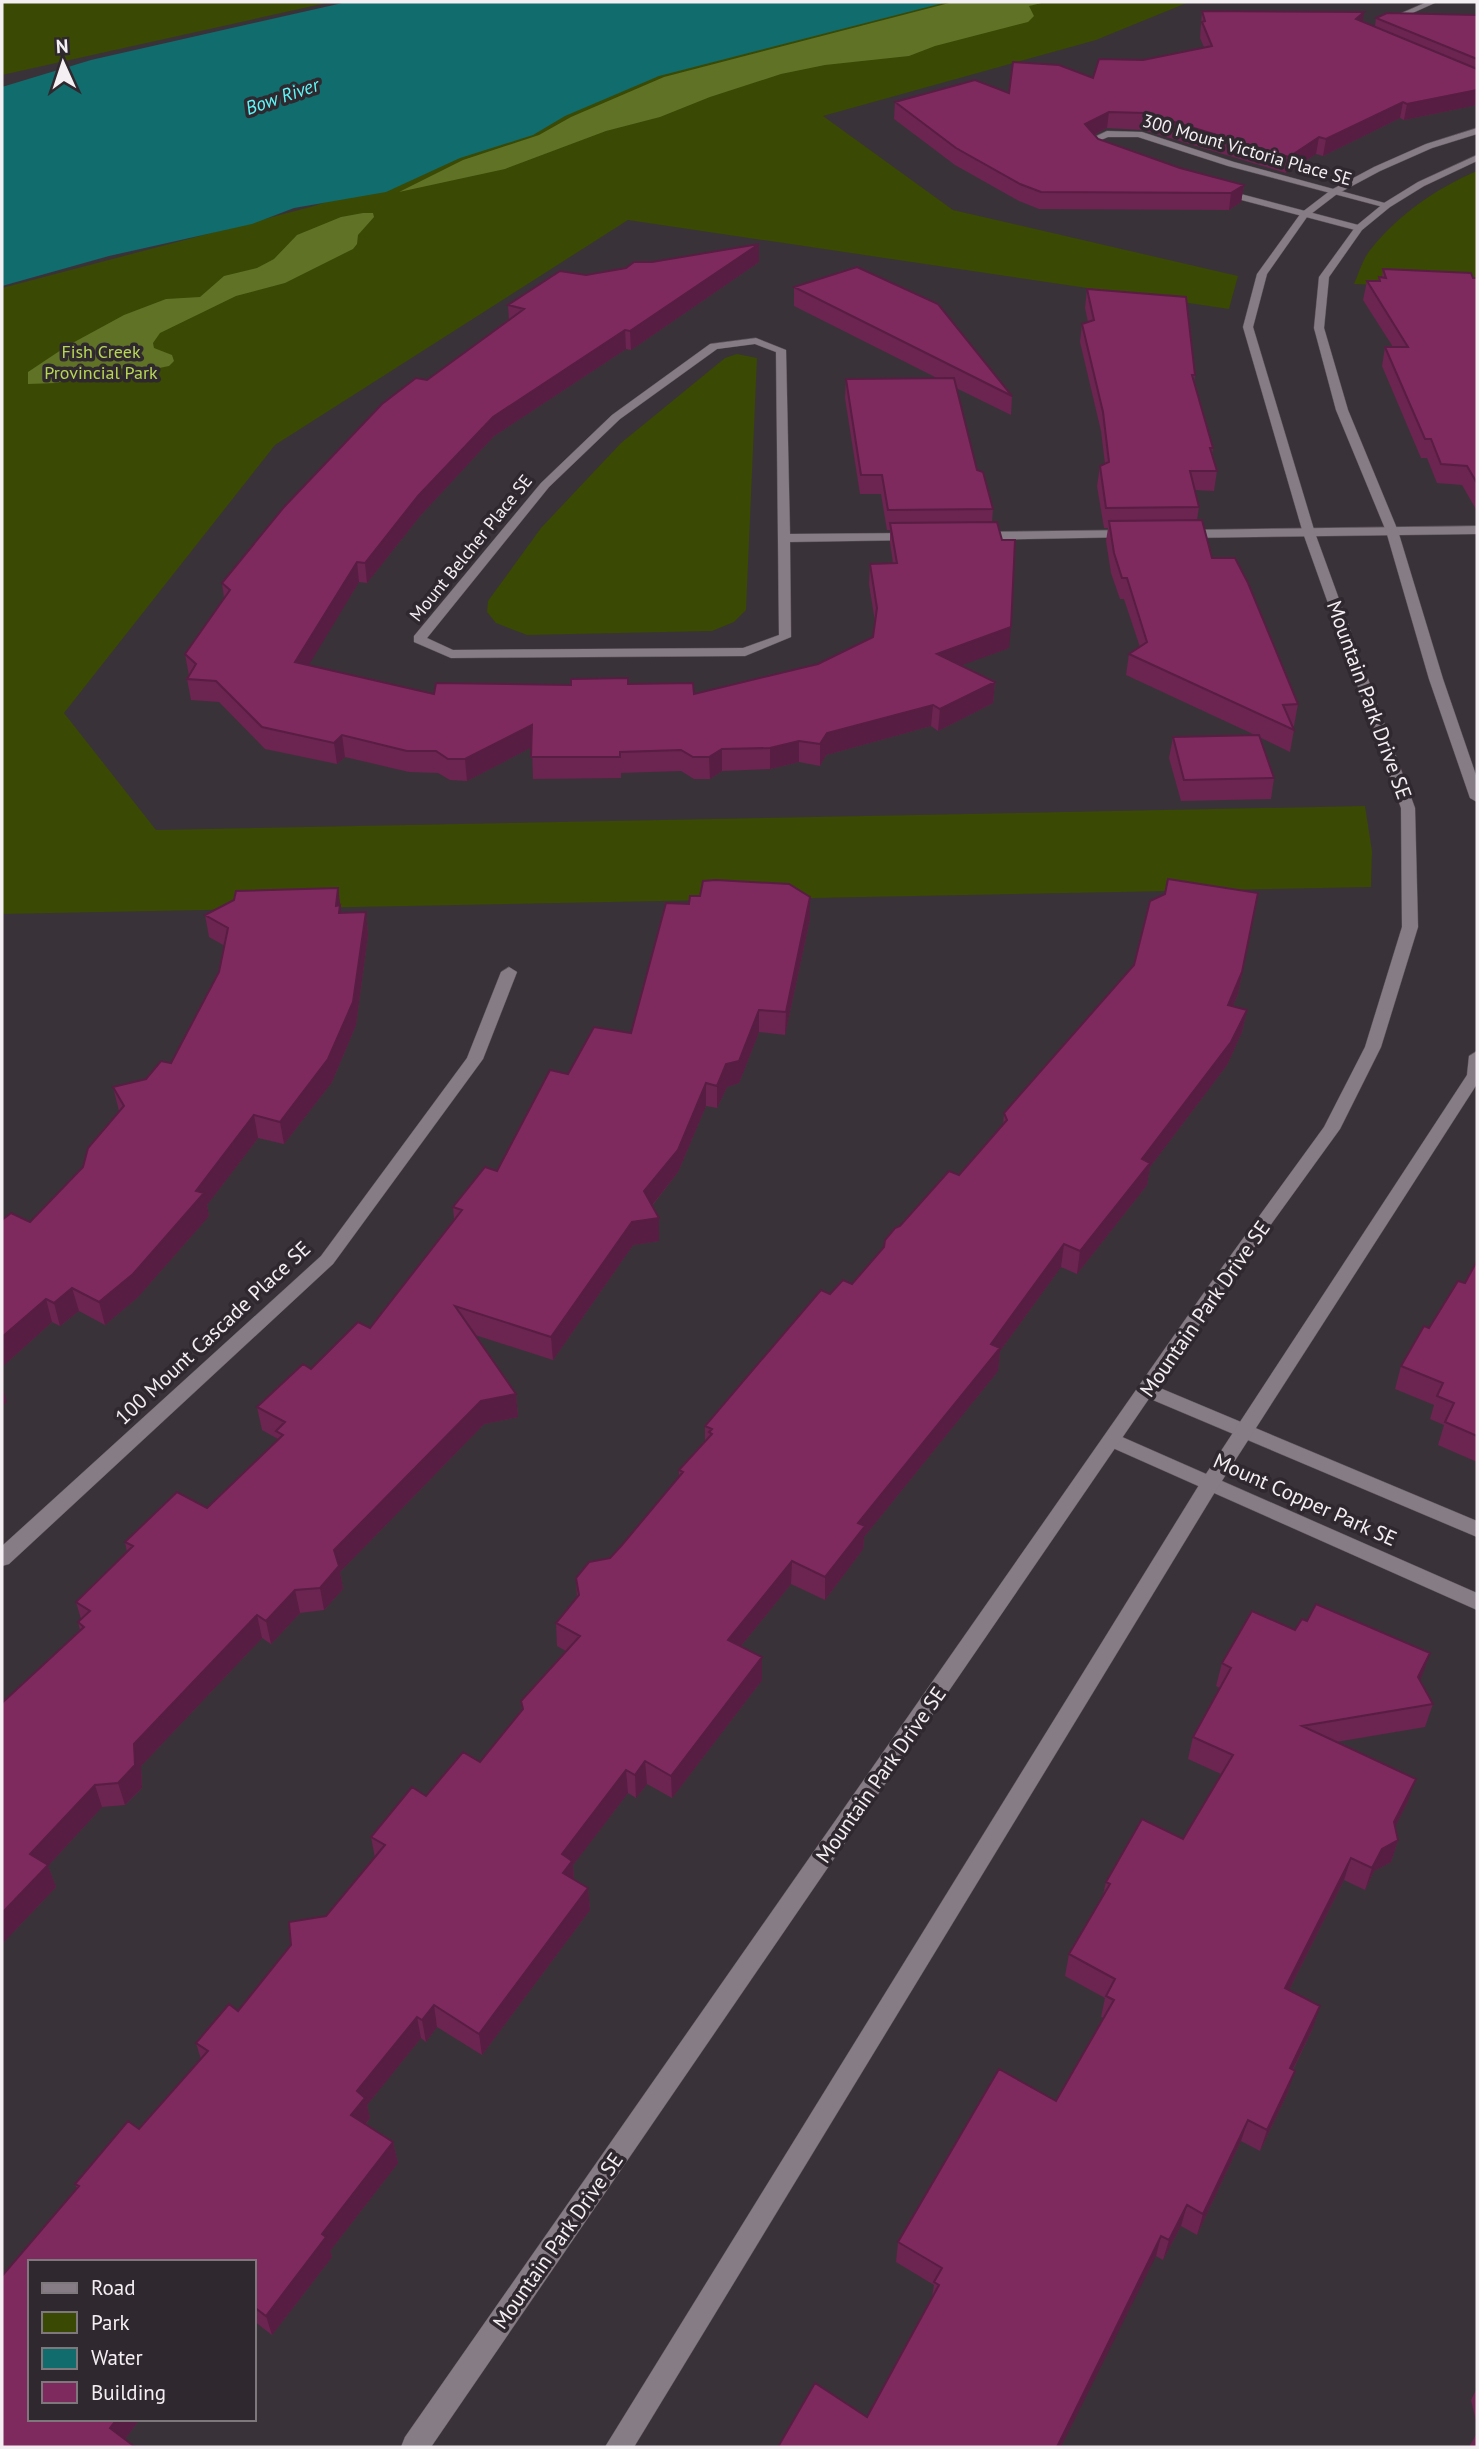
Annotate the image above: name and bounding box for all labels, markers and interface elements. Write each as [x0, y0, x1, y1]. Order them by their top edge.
north arrow [28, 28, 98, 98]
text: N [55, 34, 69, 58]
water label: Bow River [242, 72, 324, 120]
street label: 300 Mount Victoria Place SE [1140, 109, 1354, 190]
park label: Fish Creek Provincial Park [44, 340, 158, 384]
street label: Mount Belcher Place SE [404, 470, 537, 626]
street label: Mountain Park Drive SE [1321, 597, 1418, 803]
street label: Mountain Park Drive SE [1133, 1215, 1276, 1402]
street label: 100 Mount Cascade Place SE [109, 1235, 316, 1430]
street label: Mount Copper Park SE [1209, 1447, 1401, 1552]
street label: Mountain Park Drive SE [809, 1681, 952, 1868]
street label: Mountain Park Drive SE [486, 2147, 629, 2334]
legend [28, 2260, 256, 2421]
text: Road [91, 2274, 135, 2301]
text: Park [91, 2309, 130, 2336]
text: Water [91, 2344, 143, 2371]
text: Building [91, 2379, 166, 2406]

